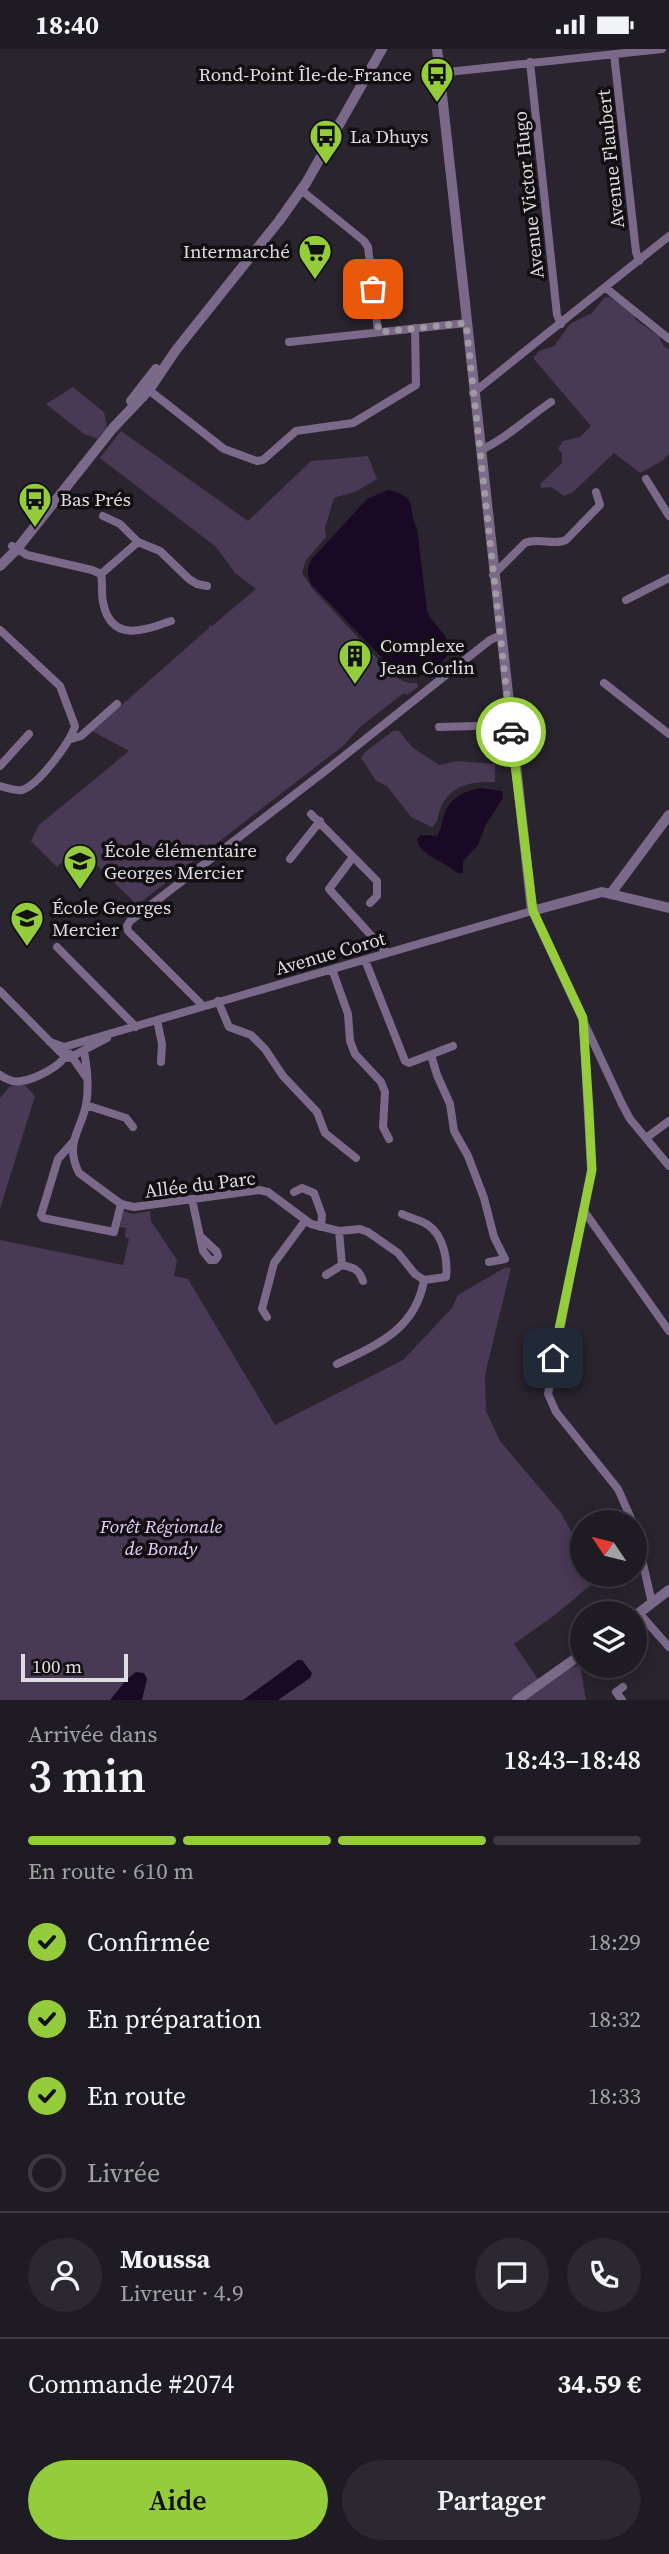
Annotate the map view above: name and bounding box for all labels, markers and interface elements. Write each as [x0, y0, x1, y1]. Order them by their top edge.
text: 18:40 [35, 7, 99, 43]
bus stop icon: Rond-Point Île-de-France [418, 55, 456, 104]
place label: Rond-Point Île-de-France [198, 61, 412, 87]
street label: Avenue Flaubert [590, 88, 630, 230]
street label: Avenue Victor Hugo [506, 110, 550, 280]
bus stop icon: La Dhuys [307, 117, 345, 166]
place label: La Dhuys [350, 123, 429, 149]
supermarket icon: Intermarché [296, 232, 334, 281]
place label: Intermarché [183, 238, 290, 264]
pin [343, 259, 403, 319]
icon: bag [354, 270, 392, 308]
bus stop icon: Bas Prés [16, 480, 54, 529]
place label: Bas Prés [60, 486, 131, 512]
place label: Complexe Jean Corlin [379, 632, 475, 680]
building icon: Complexe Jean Corlin [336, 637, 374, 686]
courier [476, 697, 546, 767]
icon: car [492, 713, 530, 751]
place label: École élémentaire Georges Mercier [104, 837, 257, 885]
school or university icon: École élémentaire Georges Mercier [61, 842, 99, 891]
place label: École Georges Mercier [52, 894, 171, 942]
school or university icon: École Georges Mercier [8, 899, 46, 948]
street label: Avenue Corot [272, 925, 389, 981]
street label: Allée du Parc [143, 1164, 257, 1204]
pin [523, 1328, 583, 1388]
icon: home [534, 1339, 572, 1377]
north arrow [570, 1510, 648, 1587]
map controls [570, 1510, 647, 1678]
park label: Forêt Régionale de Bondy [99, 1513, 222, 1561]
button: layers [570, 1601, 647, 1678]
scale bar [21, 1651, 128, 1683]
text: 100 m [32, 1653, 82, 1679]
text: Arrivée dans [28, 1718, 158, 1750]
text: 18:43–18:48 [504, 1742, 641, 1778]
text: 3 min [28, 1744, 146, 1807]
text: En route · 610 m [28, 1855, 194, 1887]
icon: check [28, 1923, 66, 1961]
text: Confirmée [87, 1924, 210, 1960]
text: 18:29 [588, 1926, 641, 1958]
icon: check [28, 2000, 66, 2038]
text: En préparation [87, 2001, 262, 2037]
text: 18:32 [588, 2003, 641, 2035]
icon: check [28, 2077, 66, 2115]
text: En route [87, 2078, 186, 2114]
text: 18:33 [588, 2080, 641, 2112]
text: Livrée [87, 2155, 160, 2191]
button: person [28, 2238, 102, 2312]
button: chat [475, 2238, 549, 2312]
button: phone [567, 2238, 641, 2312]
text: Moussa [120, 2241, 210, 2277]
text: Livreur · 4.9 [120, 2277, 244, 2309]
text: Commande #2074 [28, 2366, 234, 2402]
text: 34.59 € [557, 2366, 641, 2402]
button: Aide [28, 2460, 328, 2540]
button: Partager [342, 2460, 641, 2540]

